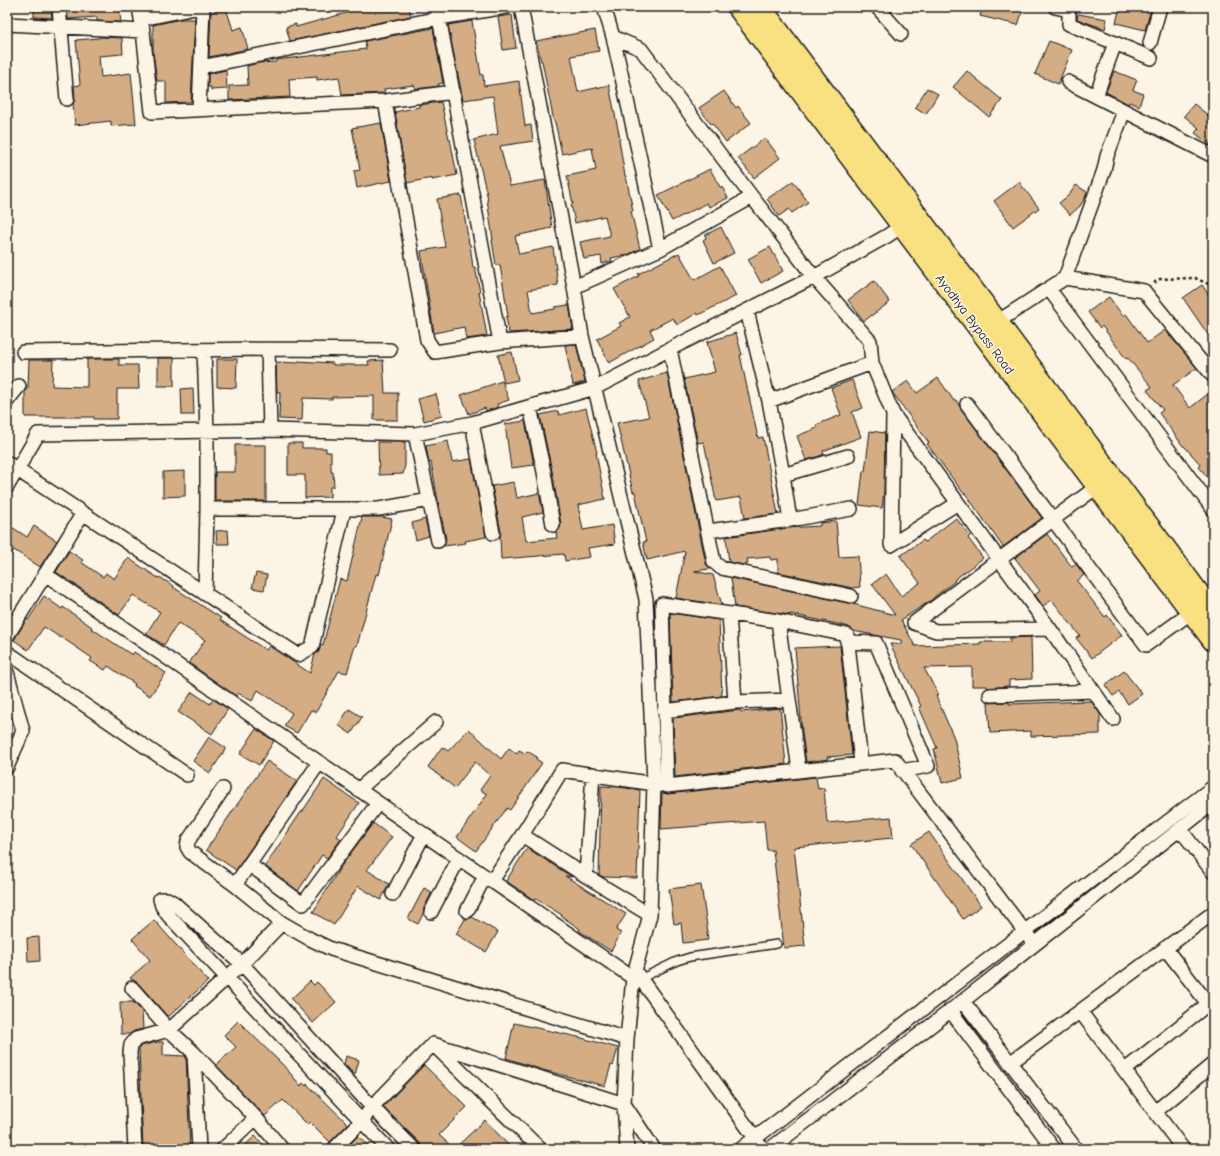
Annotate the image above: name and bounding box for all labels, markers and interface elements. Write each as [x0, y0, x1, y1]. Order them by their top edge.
street label: Ayodhya Bypass Road [933, 271, 1017, 377]

